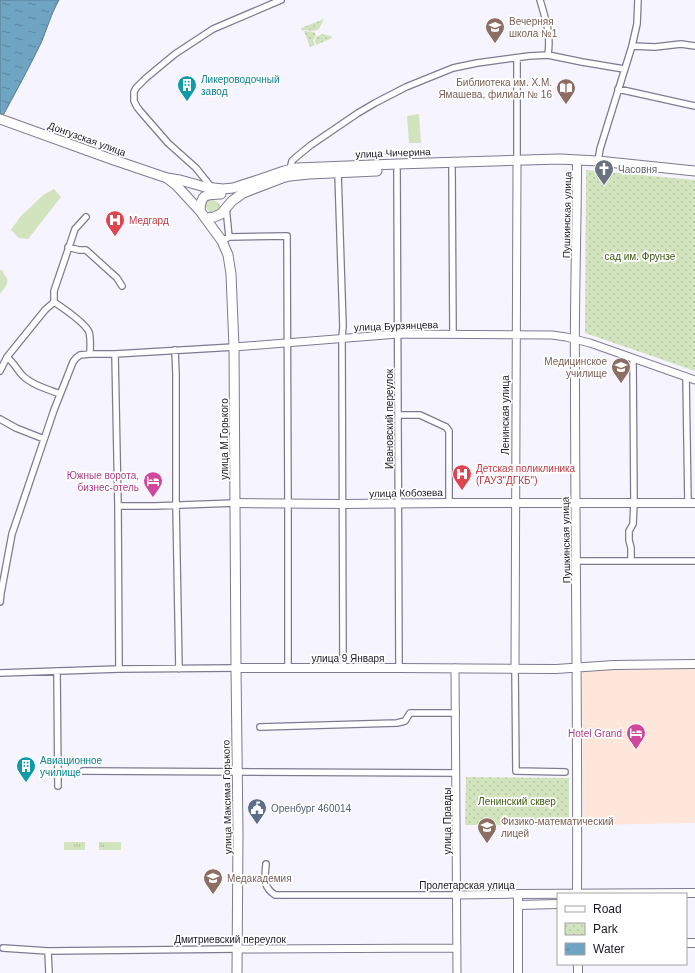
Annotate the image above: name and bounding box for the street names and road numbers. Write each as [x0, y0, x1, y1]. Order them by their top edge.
street label: Донгузская улица [47, 120, 128, 158]
street label: улица Чичерина [355, 146, 431, 160]
street label: Пушкинская улица [561, 171, 573, 258]
street label: улица Бурзянцева [354, 319, 439, 333]
street label: Ивановский переулок [384, 368, 395, 469]
street label: Ленинская улица [500, 375, 511, 455]
street label: улица М.Горького [219, 398, 230, 480]
street label: улица Кобозева [369, 487, 443, 499]
street label: Пушкинская улица [560, 496, 572, 583]
street label: улица 9 Января [312, 653, 384, 664]
street label: улица Максима Горького [220, 739, 233, 854]
street label: улица Правды [442, 788, 453, 854]
street label: Пролетарская улица [419, 880, 515, 891]
street label: Дмитриевский переулок [174, 934, 286, 945]

